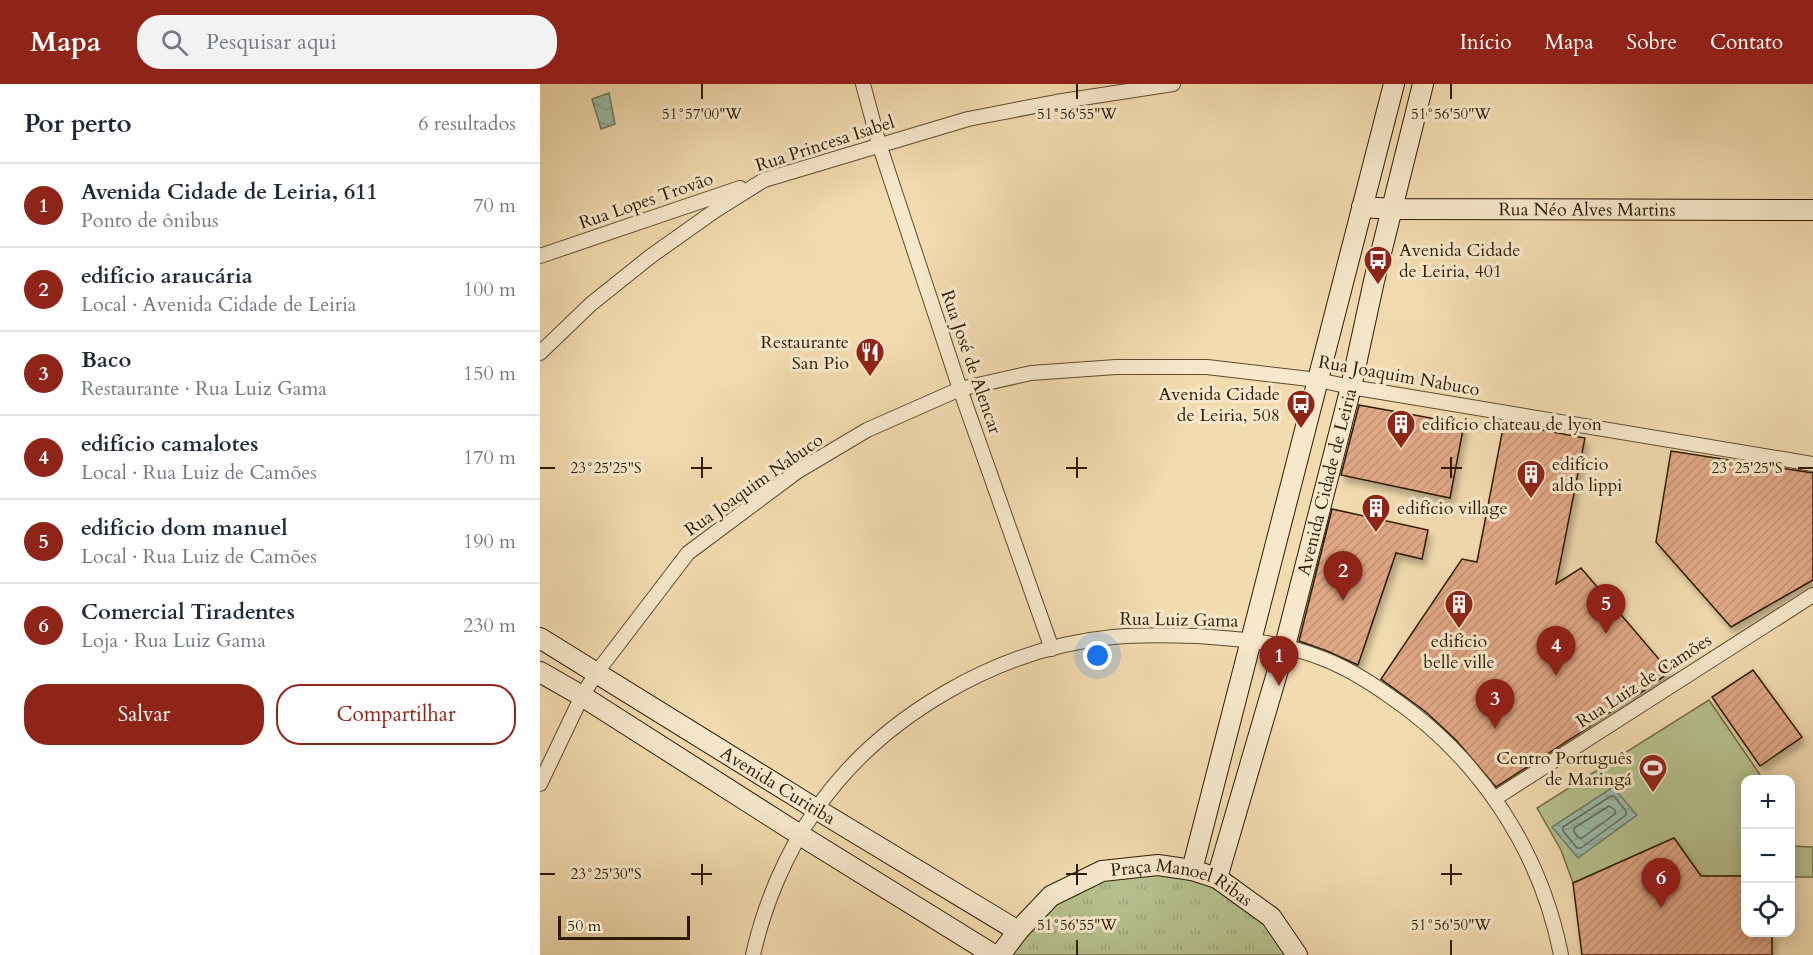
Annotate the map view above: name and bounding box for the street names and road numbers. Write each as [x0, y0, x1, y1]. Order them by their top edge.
street label: Rua Princesa Isabel [752, 110, 898, 178]
street label: Rua Lopes Trovão [576, 166, 717, 236]
street label: Rua Néo Alves Martins [1498, 197, 1675, 222]
street label: Rua José de Alencar [935, 287, 1007, 438]
street label: Rua Joaquim Nabuco [1316, 349, 1482, 403]
street label: Avenida Cidade de Leiria [1291, 385, 1363, 578]
street label: Rua Joaquim Nabuco [680, 428, 828, 542]
street label: Rua Luiz Gama [1119, 606, 1239, 634]
street label: Rua Luiz de Camões [1571, 628, 1717, 734]
street label: Avenida Curitiba [716, 740, 841, 831]
street label: Praça Manoel Ribas [1109, 852, 1257, 912]

